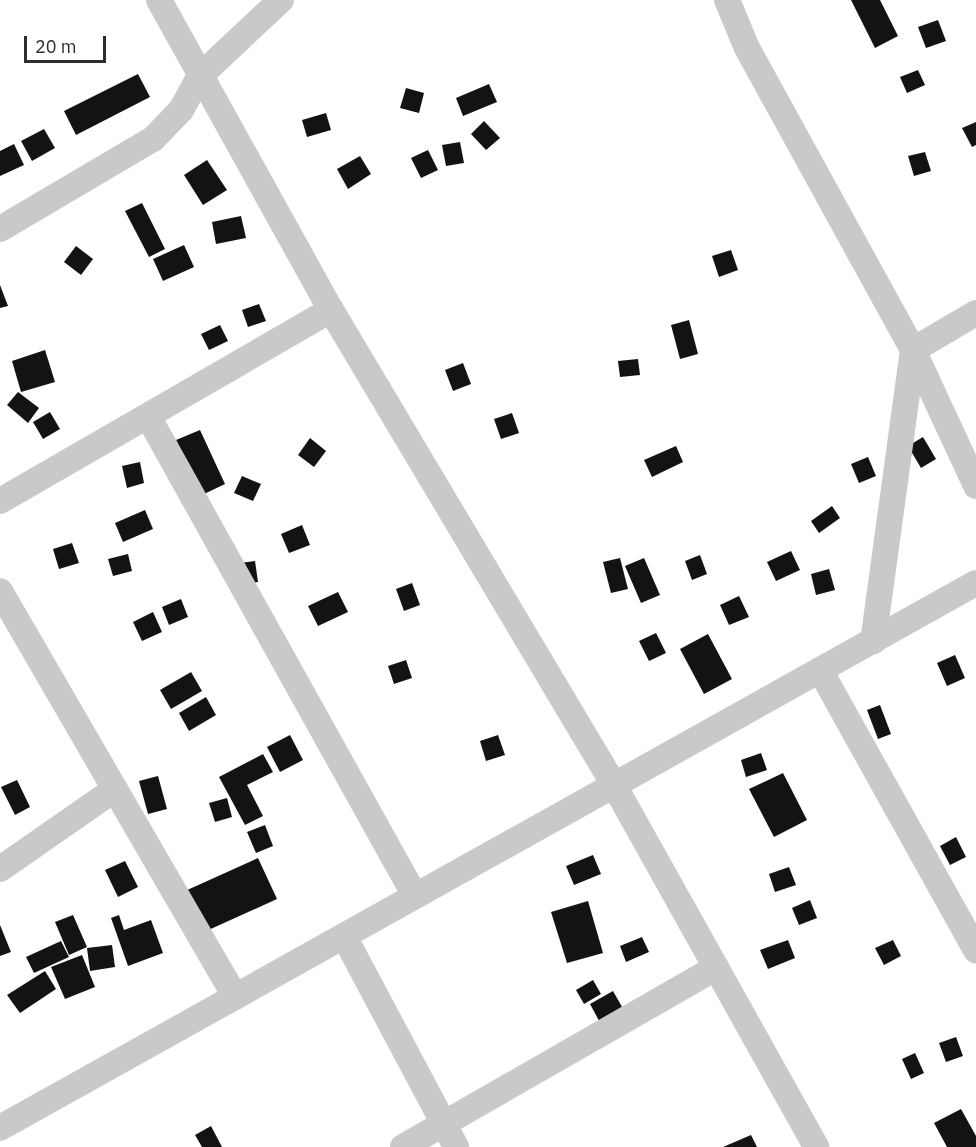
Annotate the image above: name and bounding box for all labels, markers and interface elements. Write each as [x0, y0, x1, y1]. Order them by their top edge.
scale bar [27, 24, 110, 62]
text: 20 m [35, 35, 77, 58]

